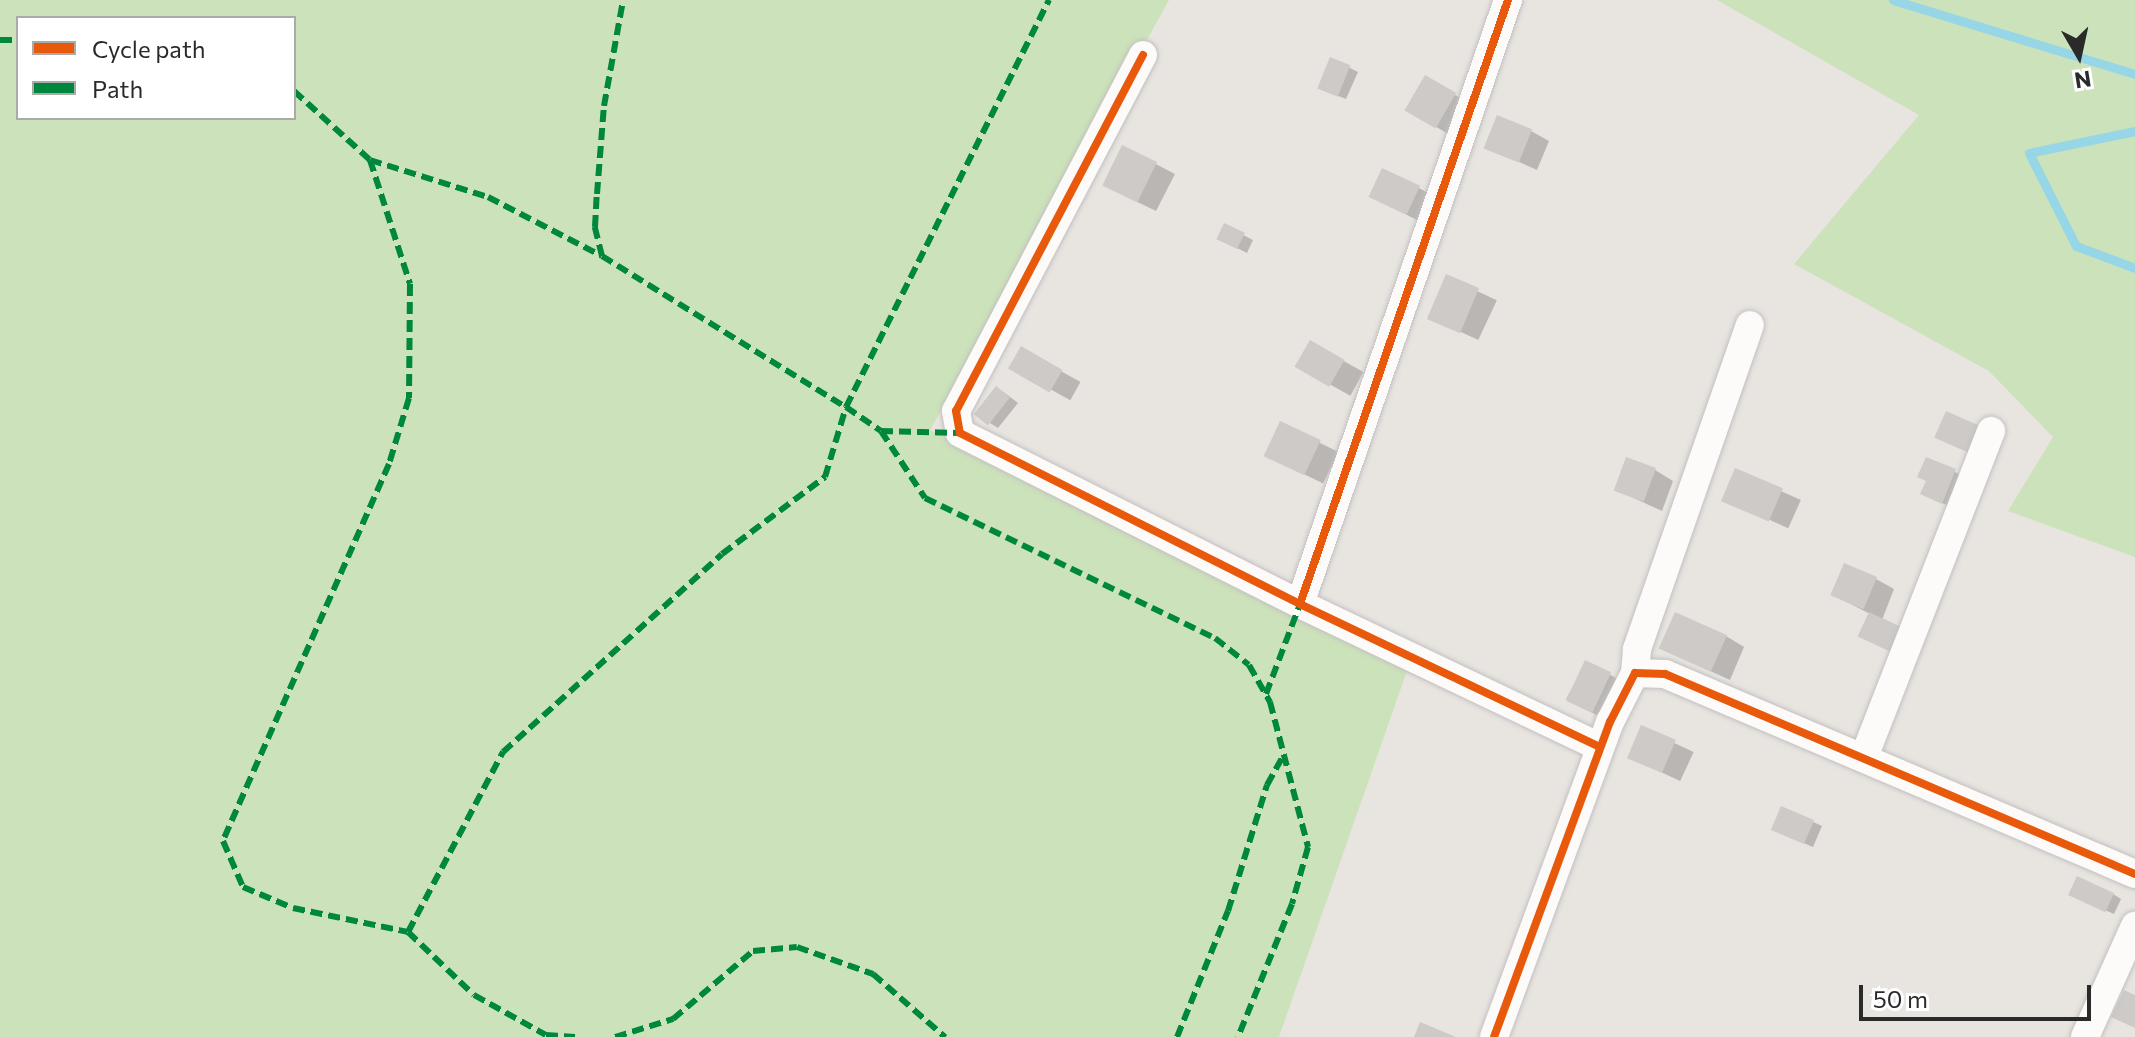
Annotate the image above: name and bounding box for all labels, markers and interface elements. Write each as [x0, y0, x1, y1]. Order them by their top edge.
legend [16, 16, 296, 120]
north arrow [2039, 16, 2119, 96]
text: Cycle path [92, 34, 206, 63]
text: N [2073, 66, 2093, 95]
text: Path [92, 74, 143, 103]
scale bar [1863, 969, 2095, 1019]
text: 50 m [1873, 984, 1928, 1013]

